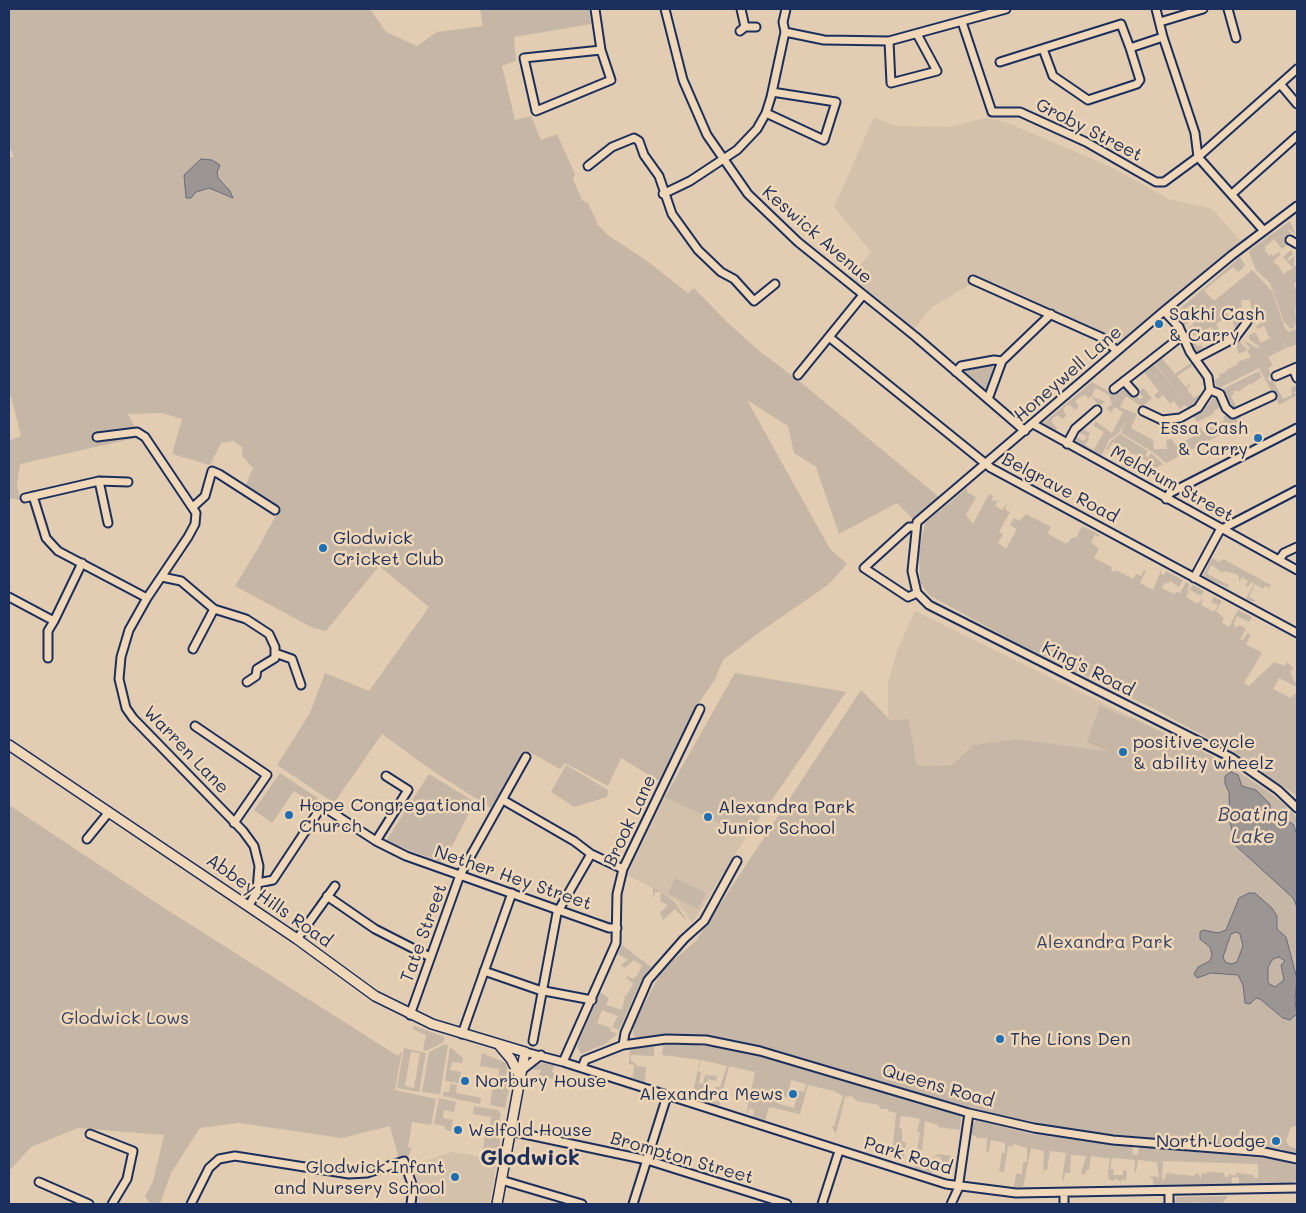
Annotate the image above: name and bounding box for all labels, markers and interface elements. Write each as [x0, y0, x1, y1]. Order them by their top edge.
street label: Groby Street [1032, 94, 1146, 166]
street label: Keswick Avenue [758, 181, 876, 289]
place label: Sakhi Cash & Carry [1169, 303, 1264, 346]
marker: Sakhi Cash & Carry [1153, 318, 1165, 330]
street label: Honeywell Lane [1010, 321, 1126, 427]
place label: Essa Cash & Carry [1160, 417, 1248, 459]
marker: Essa Cash & Carry [1252, 432, 1264, 444]
street label: Meldrum Street [1107, 441, 1237, 527]
street label: Belgrave Road [998, 448, 1122, 528]
place label: Glodwick Cricket Club [333, 527, 444, 570]
marker: Glodwick Cricket Club [317, 542, 329, 554]
street label: King's Road [1038, 637, 1138, 701]
street label: Warren Lane [139, 702, 233, 798]
place label: positive cycle & ability wheelz [1133, 731, 1274, 774]
marker: positive cycle & ability wheelz [1117, 746, 1129, 758]
street label: Brook Lane [599, 772, 661, 870]
place label: Hope Congregational Church [299, 794, 486, 836]
place label: Alexandra Park Junior School [718, 796, 855, 839]
water label: Boating Lake [1218, 804, 1288, 848]
marker: Hope Congregational Church [283, 809, 295, 821]
marker: Alexandra Park Junior School [702, 811, 714, 823]
street label: Nether Hey Street [432, 841, 594, 915]
street label: Abbey Hills Road [202, 850, 336, 952]
street label: Tate Street [396, 881, 452, 985]
park label: Alexandra Park [1036, 931, 1172, 953]
park label: Glodwick Lows [61, 1007, 189, 1029]
place label: The Lions Den [1010, 1028, 1131, 1050]
marker: The Lions Den [994, 1033, 1006, 1045]
street label: Queens Road [880, 1060, 996, 1112]
place label: Norbury House [475, 1070, 607, 1092]
marker: Norbury House [459, 1075, 471, 1087]
place label: Alexandra Mews [639, 1083, 783, 1105]
marker: Alexandra Mews [787, 1088, 799, 1100]
place label: Welfold House [468, 1119, 592, 1141]
marker: Welfold House [452, 1124, 464, 1136]
street label: Brompton Street [608, 1127, 756, 1189]
place label: North Lodge [1156, 1130, 1266, 1152]
street label: Park Road [861, 1132, 955, 1180]
marker: North Lodge [1270, 1135, 1282, 1147]
district label: Glodwick [480, 1145, 580, 1171]
place label: Glodwick Infant and Nursery School [274, 1156, 445, 1198]
marker: Glodwick Infant and Nursery School [449, 1171, 461, 1183]

